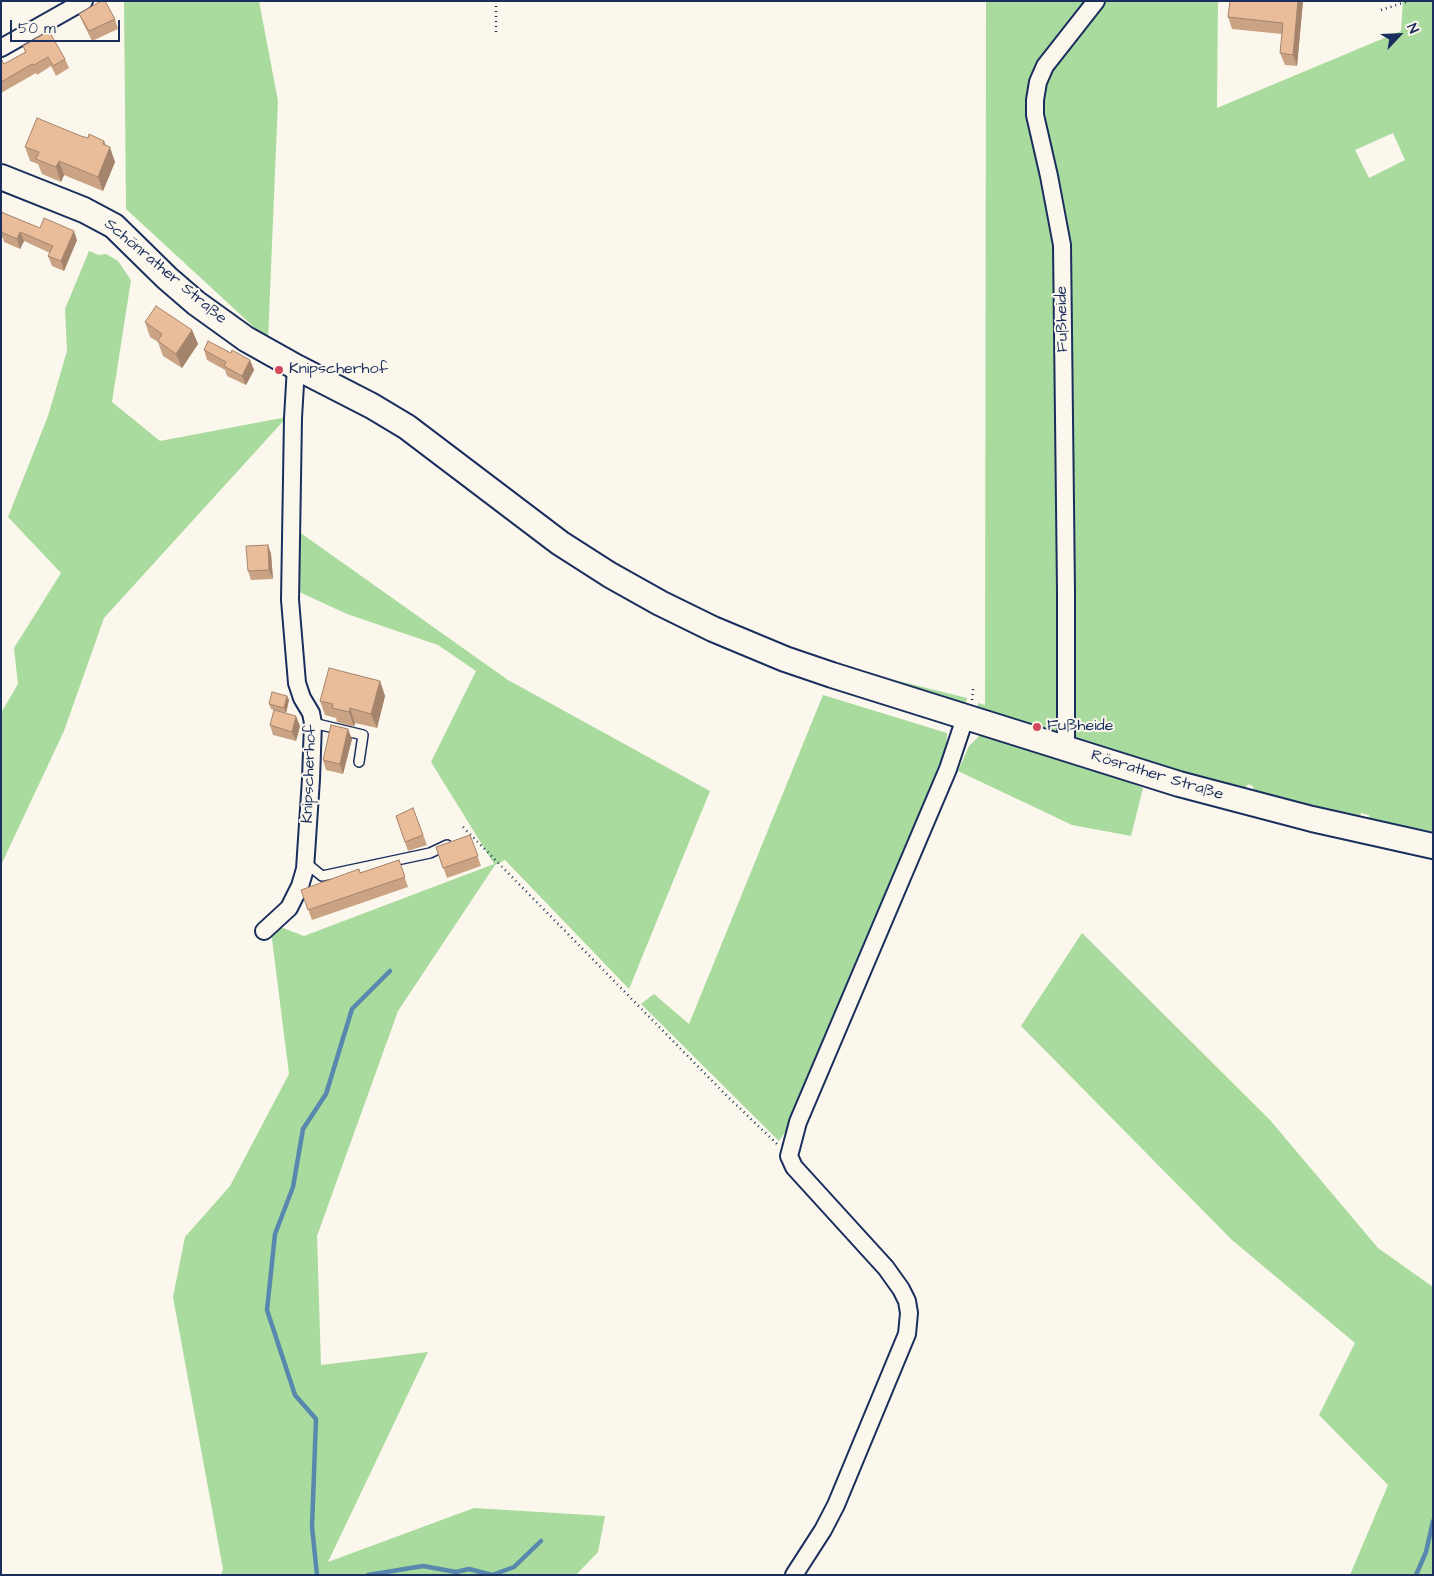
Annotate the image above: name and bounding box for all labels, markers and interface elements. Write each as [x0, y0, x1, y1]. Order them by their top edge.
scale bar [12, 10, 122, 42]
north arrow [1374, 10, 1424, 60]
text: 50 m [18, 18, 56, 39]
text: N [1402, 20, 1424, 37]
street label: Schönrather Straße [100, 215, 230, 329]
street label: Fußheide [1053, 286, 1073, 352]
place label: Knipscherhof [289, 360, 388, 380]
marker: Knipscherhof [273, 364, 285, 376]
place label: Fußheide [1047, 717, 1113, 737]
marker: Fußheide [1031, 721, 1043, 733]
street label: Knipscherhof [299, 724, 321, 824]
street label: Rösrather Straße [1088, 747, 1226, 805]

